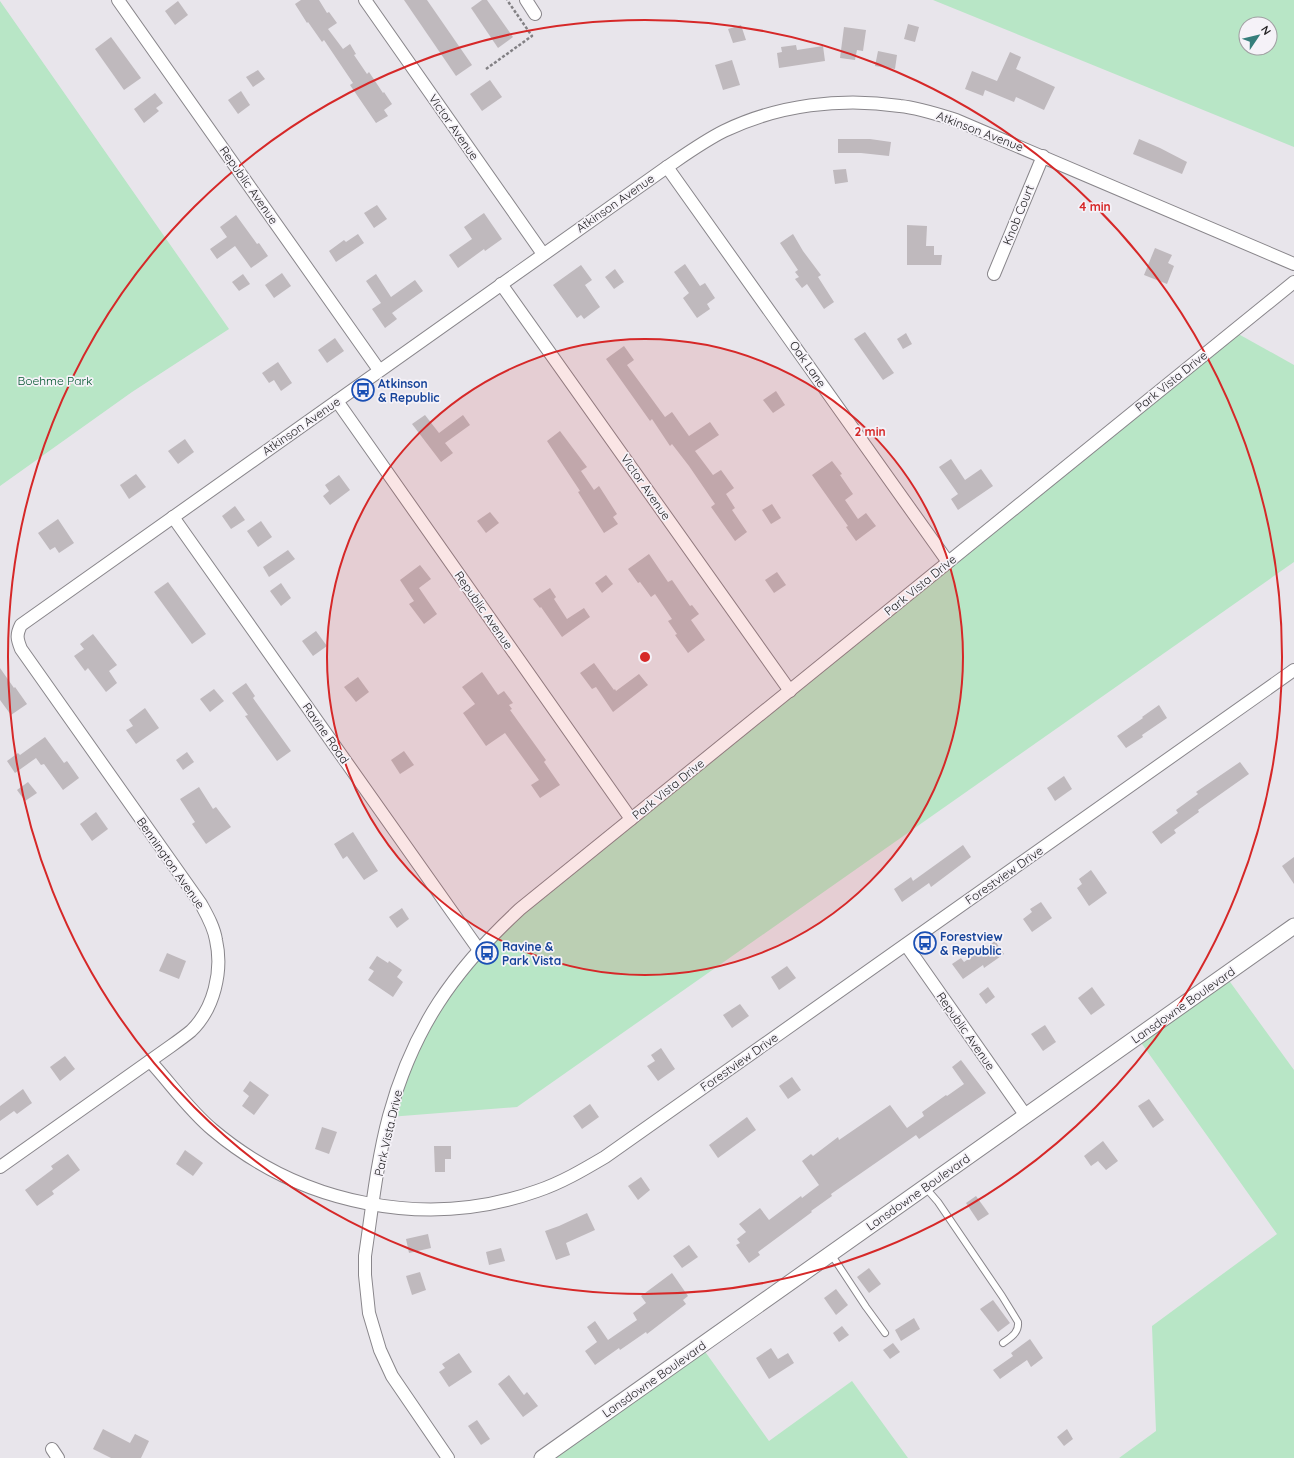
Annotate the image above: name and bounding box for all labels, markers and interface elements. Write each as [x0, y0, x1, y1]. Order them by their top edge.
north arrow [1238, 16, 1278, 56]
text: N [1258, 23, 1274, 38]
street label: Victor Avenue [426, 91, 482, 163]
street label: Atkinson Avenue [934, 108, 1026, 155]
street label: Republic Avenue [216, 143, 282, 227]
street label: Atkinson Avenue [573, 170, 657, 235]
street label: Knob Court [999, 183, 1037, 247]
text: 4 min [1079, 199, 1111, 214]
street label: Oak Lane [786, 338, 830, 390]
street label: Park Vista Drive [1132, 347, 1210, 415]
park label: Boehme Park [17, 373, 93, 388]
place label: Atkinson & Republic [378, 376, 440, 405]
bus stop icon: Atkinson & Republic [350, 377, 376, 403]
street label: Atkinson Avenue [259, 393, 343, 458]
text: 2 min [854, 424, 886, 439]
street label: Victor Avenue [618, 451, 674, 523]
street label: Park Vista Drive [881, 551, 959, 619]
street label: Republic Avenue [451, 568, 517, 652]
centre of rings [638, 650, 652, 664]
street label: Ravine Road [300, 700, 352, 766]
street label: Park Vista Drive [629, 755, 707, 823]
street label: Bennington Avenue [134, 814, 208, 912]
street label: Forestview Drive [962, 842, 1046, 907]
place label: Forestview & Republic [940, 929, 1003, 958]
bus stop icon: Forestview & Republic [912, 930, 938, 956]
place label: Ravine & Park Vista [502, 939, 561, 968]
bus stop icon: Ravine & Park Vista [474, 940, 500, 966]
street label: Lansdowne Boulevard [1128, 964, 1238, 1046]
street label: Republic Avenue [933, 989, 999, 1073]
street label: Forestview Drive [697, 1029, 781, 1094]
street label: Park Vista Drive [371, 1088, 405, 1178]
street label: Lansdowne Boulevard [863, 1151, 973, 1233]
street label: Lansdowne Boulevard [599, 1338, 709, 1420]

